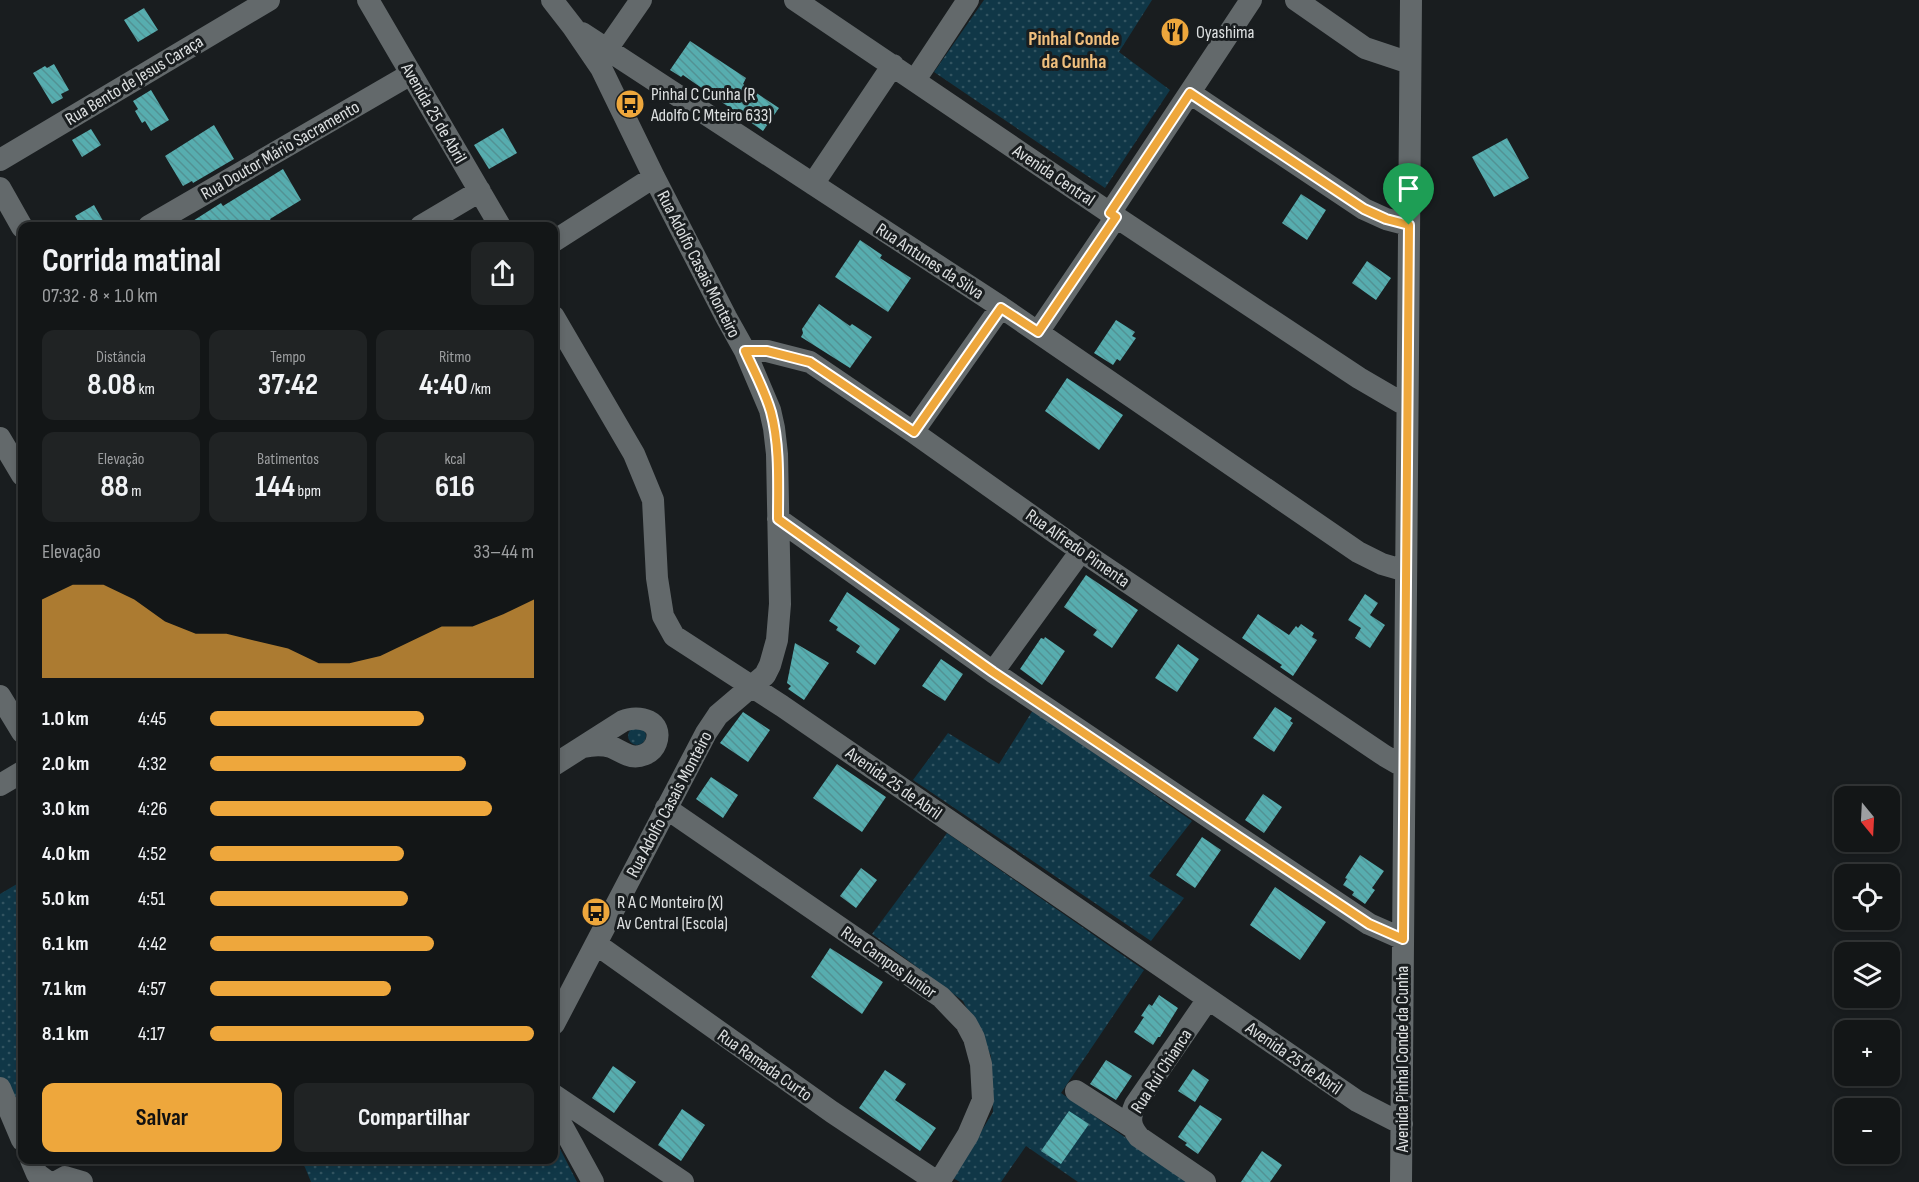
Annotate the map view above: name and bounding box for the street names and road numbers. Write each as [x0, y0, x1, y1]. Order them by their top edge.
street label: Rua Bento de Jesus Caraça [61, 31, 207, 130]
street label: Avenida 25 de Abril [396, 59, 471, 167]
street label: Rua Doutor Mário Sacramento [197, 96, 363, 204]
street label: Avenida Central [1008, 140, 1099, 210]
street label: Rua Adolfo Casais Monteiro [652, 187, 745, 341]
street label: Rua Antunes da Silva [872, 219, 988, 304]
street label: Rua Alfredo Pimenta [1022, 505, 1134, 592]
street label: Rua Adolfo Casais Monteiro [622, 728, 717, 881]
street label: Avenida 25 de Abril [841, 742, 946, 824]
street label: Rua Campos Junior [837, 922, 940, 1003]
street label: Avenida Pinhal Conde da Cunha [1392, 966, 1413, 1153]
street label: Avenida 25 de Abril [1241, 1017, 1346, 1099]
street label: Rua Ramada Curto [713, 1025, 816, 1106]
street label: Rua Rui Chianca [1126, 1025, 1196, 1117]

